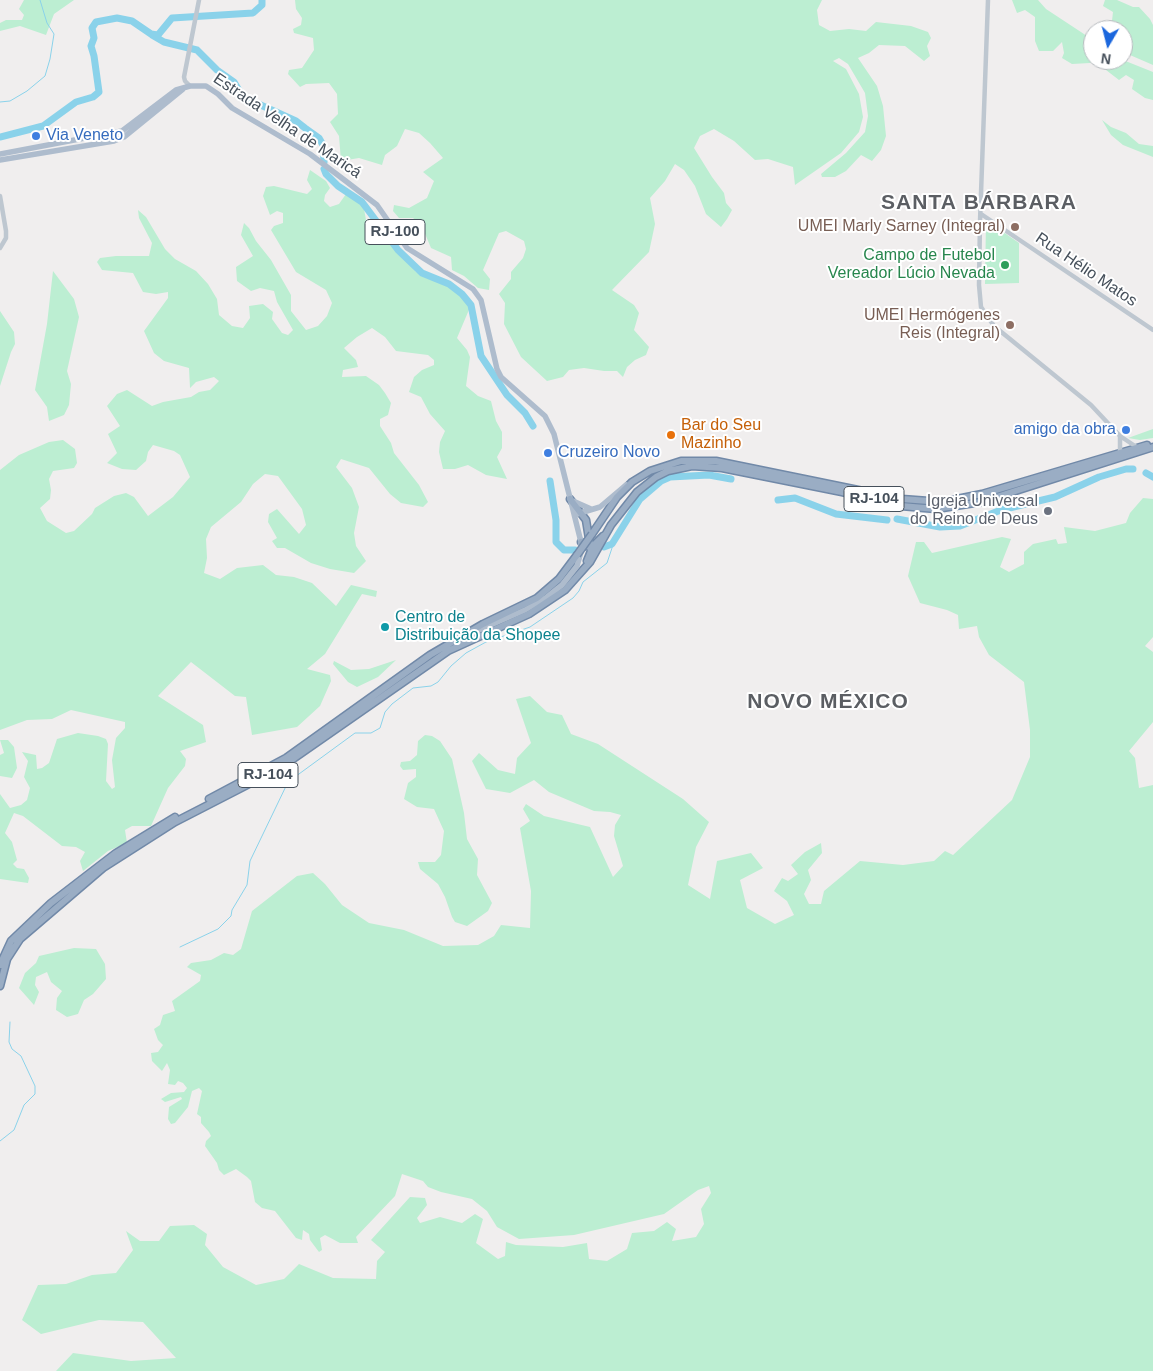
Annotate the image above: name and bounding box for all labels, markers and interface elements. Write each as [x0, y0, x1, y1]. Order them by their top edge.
north arrow [1083, 20, 1133, 70]
text: N [1100, 50, 1112, 67]
street label: Estrada Velha de Maricá [209, 69, 365, 183]
place label: Via Veneto [46, 126, 123, 146]
marker: Via Veneto [30, 130, 42, 142]
district label: SANTA BÁRBARA [879, 190, 1079, 216]
place label: UMEI Marly Sarney (Integral) [798, 217, 1005, 237]
road number: RJ-100 [365, 220, 425, 244]
marker: UMEI Marly Sarney (Integral) [1009, 221, 1021, 233]
street label: Rua Hélio Matos [1032, 229, 1140, 311]
place label: Campo de Futebol Vereador Lúcio Nevada [828, 246, 995, 284]
marker: Campo de Futebol Vereador Lúcio Nevada [999, 259, 1011, 271]
place label: UMEI Hermógenes Reis (Integral) [864, 306, 1000, 344]
marker: UMEI Hermógenes Reis (Integral) [1004, 319, 1016, 331]
place label: Bar do Seu Mazinho [681, 416, 761, 454]
place label: amigo da obra [1014, 420, 1116, 440]
marker: amigo da obra [1120, 424, 1132, 436]
marker: Bar do Seu Mazinho [665, 429, 677, 441]
place label: Cruzeiro Novo [558, 443, 660, 463]
marker: Cruzeiro Novo [542, 447, 554, 459]
road number: RJ-104 [844, 486, 904, 512]
place label: Igreja Universal do Reino de Deus [910, 492, 1038, 530]
marker: Igreja Universal do Reino de Deus [1042, 505, 1054, 517]
place label: Centro de Distribuição da Shopee [395, 608, 560, 646]
marker: Centro de Distribuição da Shopee [379, 621, 391, 633]
district label: NOVO MÉXICO [746, 689, 910, 715]
road number: RJ-104 [238, 762, 298, 788]

